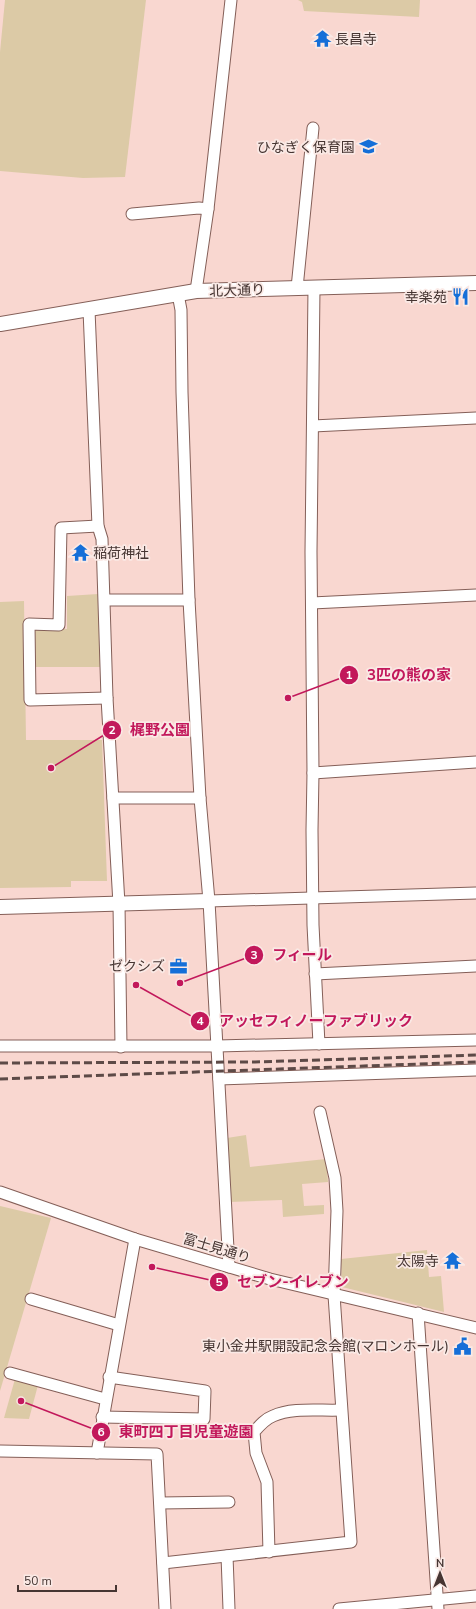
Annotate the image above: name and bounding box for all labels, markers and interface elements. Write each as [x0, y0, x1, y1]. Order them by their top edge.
temple icon: 長昌寺 [312, 29, 332, 49]
place label: 長昌寺 [335, 30, 377, 49]
school or university icon: ひなぎく保育園 [358, 137, 378, 157]
place label: ひなぎく保育園 [257, 138, 355, 157]
street label: 北大通り [209, 280, 265, 301]
restaurant icon: 幸楽苑 [450, 287, 470, 307]
place label: 幸楽苑 [405, 288, 447, 307]
temple icon: 稲荷神社 [70, 543, 90, 563]
place label: 稲荷神社 [93, 544, 149, 563]
callout: 3匹の熊の家 [339, 661, 459, 688]
text: 3匹の熊の家 [367, 665, 451, 685]
text: 1 [345, 667, 353, 683]
callout: 梶野公園 [102, 716, 198, 743]
text: 梶野公園 [130, 720, 190, 740]
text: 2 [108, 722, 116, 738]
callout: フィール [244, 941, 340, 968]
text: フィール [272, 945, 332, 965]
text: 3 [250, 947, 258, 963]
office icon: ゼクシズ [168, 956, 188, 976]
place label: ゼクシズ [109, 957, 165, 976]
callout: アッセフィノーファブリック [190, 1007, 421, 1034]
text: アッセフィノーファブリック [219, 1011, 413, 1031]
text: 4 [196, 1013, 204, 1029]
street label: 富士見通り [181, 1229, 253, 1268]
temple icon: 太陽寺 [442, 1251, 462, 1271]
place label: 太陽寺 [397, 1252, 439, 1271]
callout: セブン-イレブン [209, 1268, 357, 1295]
text: セブン-イレブン [237, 1272, 349, 1292]
text: 5 [215, 1274, 223, 1290]
public building icon: 東小金井駅開設記念会館(マロンホール) [452, 1336, 472, 1356]
place label: 東小金井駅開設記念会館(マロンホール) [202, 1337, 449, 1356]
callout: 東町四丁目児童遊園 [91, 1419, 262, 1446]
text: 東町四丁目児童遊園 [118, 1422, 254, 1442]
text: 6 [97, 1424, 105, 1440]
north arrow [420, 1553, 460, 1593]
text: N [436, 1556, 444, 1571]
scale bar [18, 1567, 116, 1593]
text: 50 m [24, 1573, 52, 1589]

